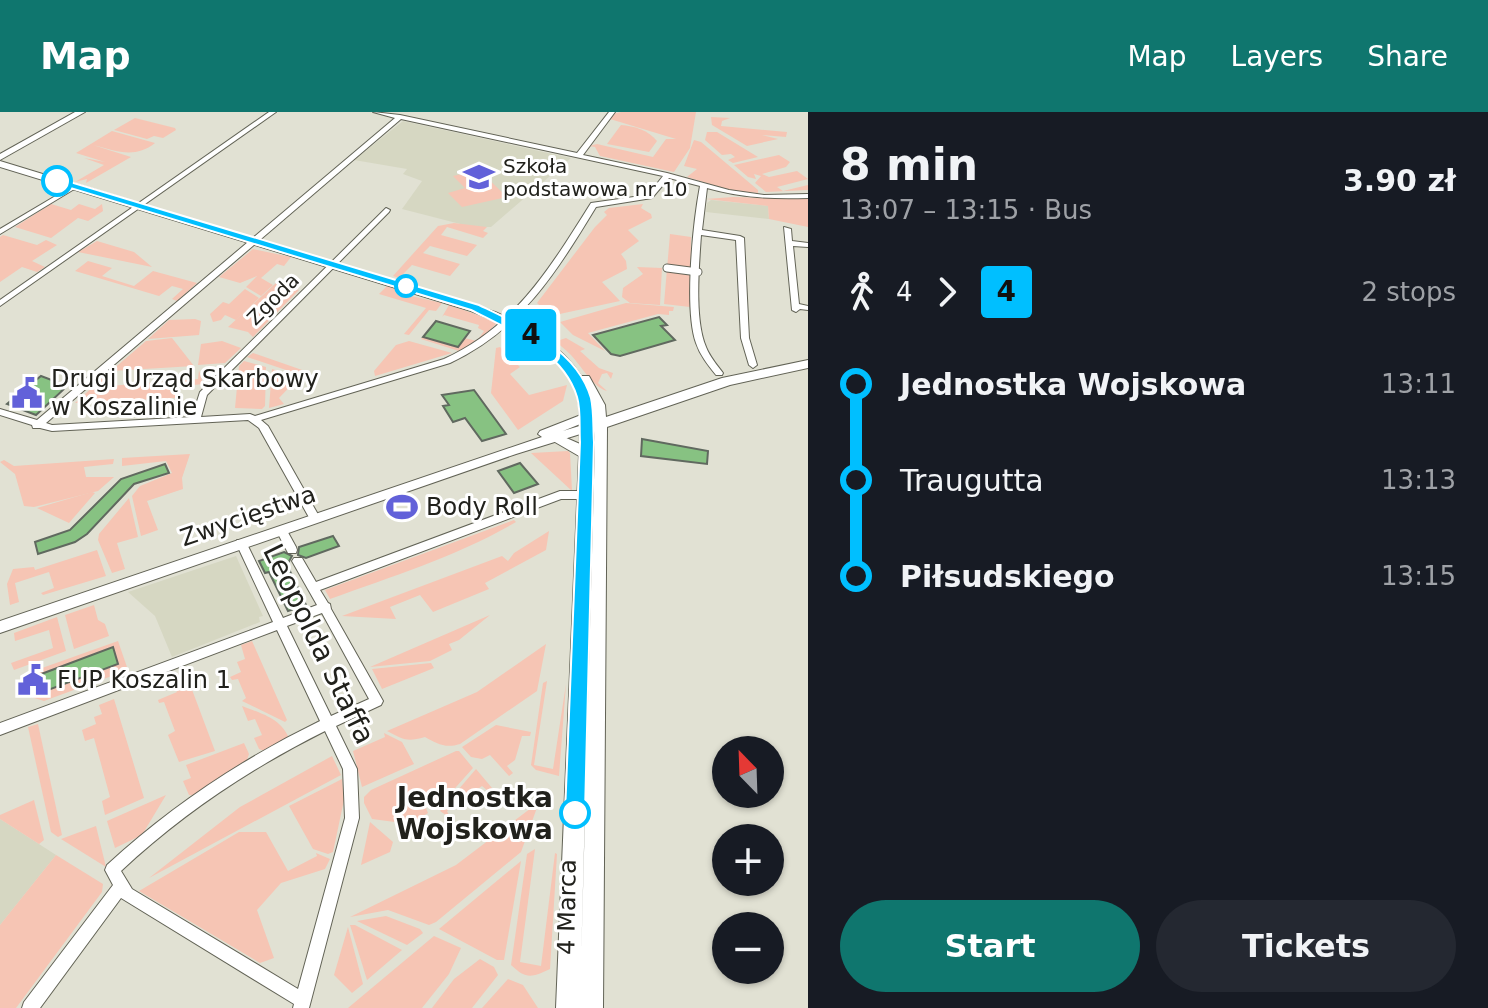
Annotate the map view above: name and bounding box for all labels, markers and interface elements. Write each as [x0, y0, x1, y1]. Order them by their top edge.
text: Map [40, 34, 131, 78]
text: Map [1127, 40, 1187, 73]
text: Layers [1231, 40, 1323, 73]
text: Share [1367, 40, 1448, 73]
text: 8 min [840, 139, 978, 190]
place label: Szkoła podstawowa nr 10 [503, 154, 687, 201]
school or university icon: Szkoła podstawowa nr 10 [462, 160, 496, 194]
text: 3.90 zł [1343, 163, 1456, 198]
unlabelled marker [42, 166, 72, 196]
text: 13:07 – 13:15 · Bus [840, 195, 1092, 225]
street label: Zgoda [242, 268, 304, 330]
icon: walk [840, 270, 884, 314]
icon: forward [925, 270, 969, 314]
unlabelled marker [395, 275, 417, 297]
text: 4 [997, 275, 1016, 308]
text: 4 [896, 277, 913, 307]
text: 2 stops [1361, 277, 1456, 307]
line badge: 4 [505, 309, 557, 361]
text: 4 [521, 318, 541, 351]
place label: Drugi Urząd Skarbowy w Koszalinie [51, 365, 319, 421]
text: Jednostka Wojskowa [900, 367, 1246, 402]
text: 13:11 [1381, 369, 1456, 399]
public building icon: Drugi Urząd Skarbowy w Koszalinie [10, 376, 44, 410]
text: Traugutta [900, 463, 1044, 498]
text: 13:13 [1381, 465, 1456, 495]
street label: Zwycięstwa [177, 480, 319, 552]
sports icon: Body Roll [385, 490, 419, 524]
place label: Body Roll [426, 493, 538, 521]
street label: Leopolda Staffa [256, 539, 382, 749]
text: Piłsudskiego [900, 559, 1115, 594]
text: 13:15 [1381, 561, 1456, 591]
public building icon: FUP Koszalin 1 [16, 663, 50, 697]
place label: FUP Koszalin 1 [57, 666, 231, 694]
north arrow [712, 736, 784, 808]
map controls [712, 736, 784, 984]
place label: Jednostka Wojskowa [395, 781, 553, 846]
marker: Jednostka Wojskowa [560, 798, 590, 828]
button: + [712, 824, 784, 896]
street label: 4 Marca [552, 859, 582, 955]
button: Start [840, 900, 1140, 992]
button: Tickets [1156, 900, 1456, 992]
button: − [712, 912, 784, 984]

